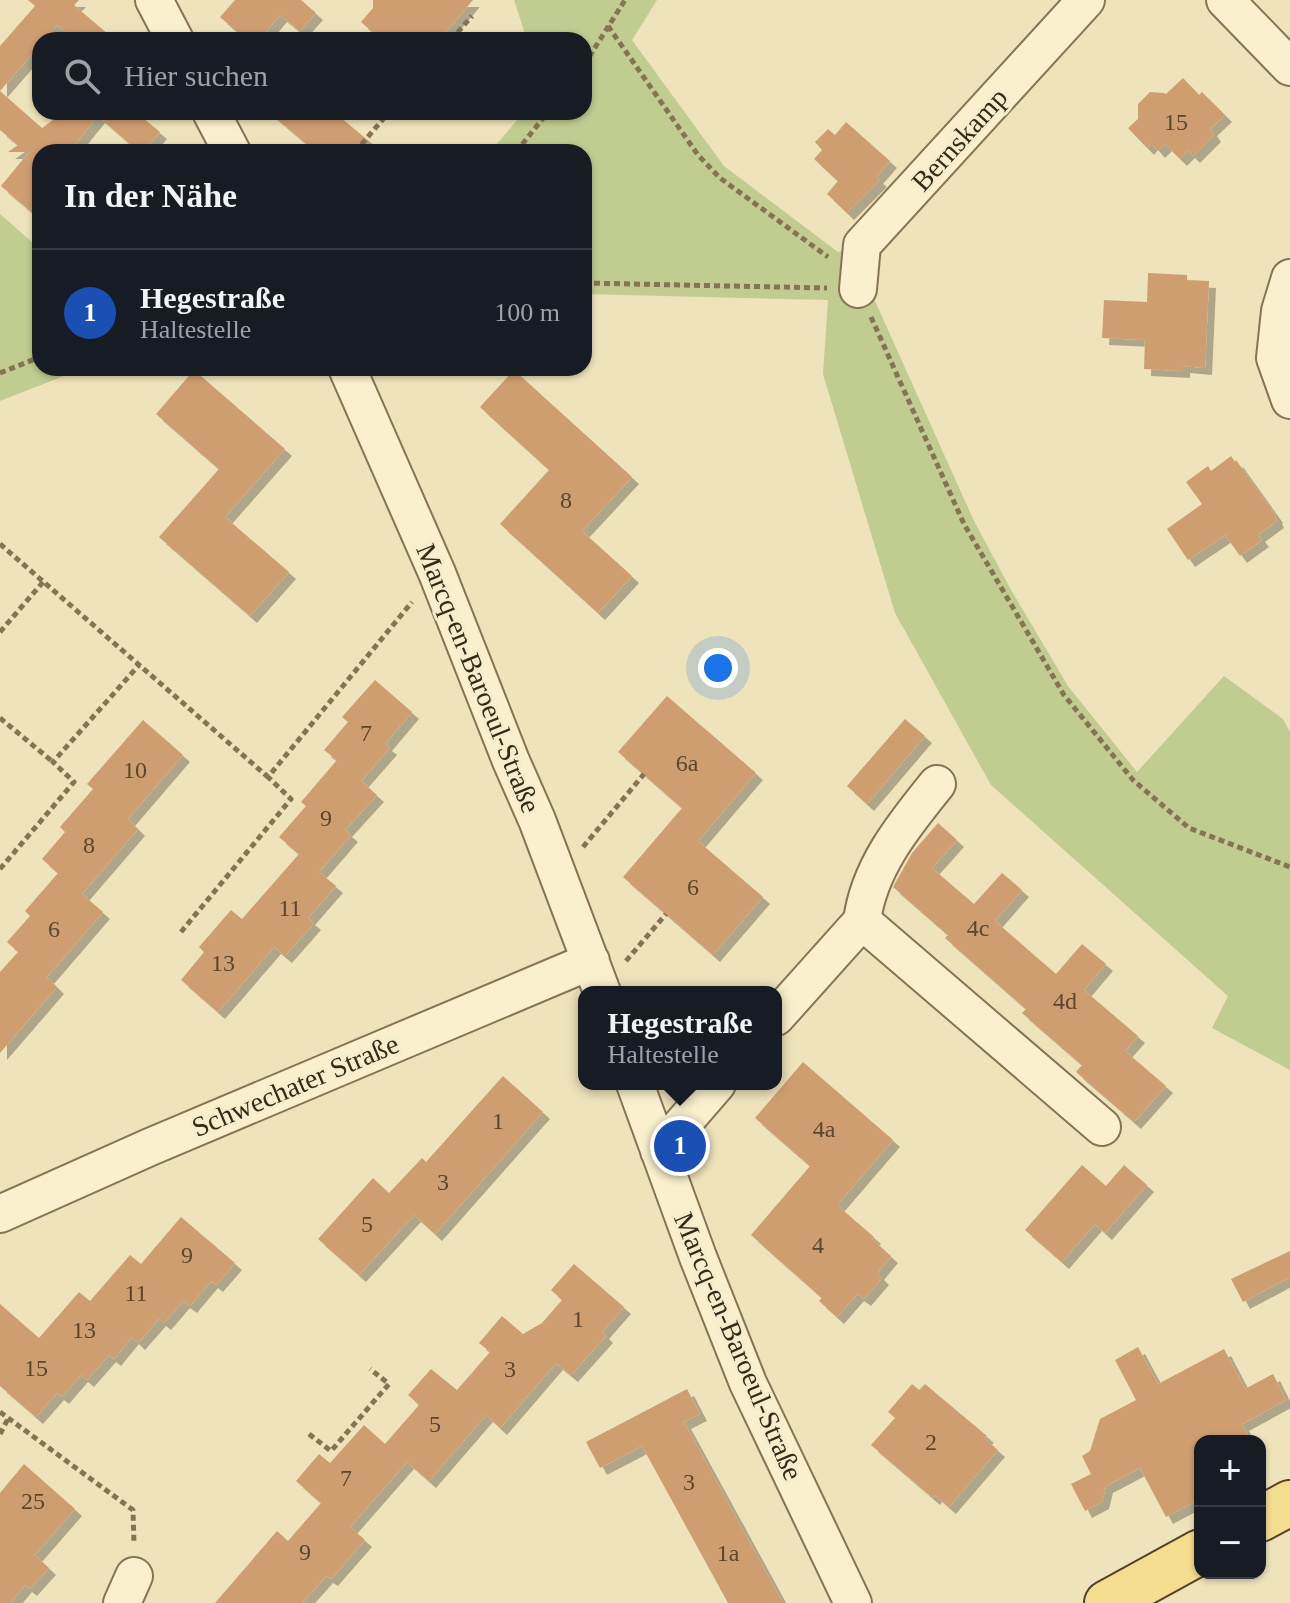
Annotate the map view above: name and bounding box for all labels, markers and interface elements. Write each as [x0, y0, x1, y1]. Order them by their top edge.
search box [32, 32, 592, 120]
icon: search [60, 54, 104, 98]
text: Hier suchen [124, 59, 268, 92]
street label: Bernskamp [905, 82, 1014, 197]
house number: 15 [1164, 109, 1188, 135]
text: In der Nähe [64, 177, 237, 214]
text: Hegestraße [140, 281, 285, 314]
text: 1 [84, 298, 97, 327]
text: 100 m [494, 298, 560, 327]
text: Haltestelle [140, 315, 251, 344]
house number: 8 [560, 487, 572, 513]
street label: Marcq-en-Baroeul-Straße [410, 539, 547, 817]
your location [698, 648, 738, 688]
house number: 7 [360, 720, 372, 746]
house number: 6a [676, 750, 699, 776]
house number: 10 [123, 757, 147, 783]
house number: 9 [320, 805, 332, 831]
house number: 8 [83, 832, 95, 858]
house number: 6 [687, 874, 699, 900]
house number: 11 [278, 895, 302, 921]
house number: 4c [967, 915, 989, 941]
house number: 6 [48, 916, 60, 942]
house number: 13 [211, 950, 235, 976]
popup [578, 986, 782, 1090]
house number: 4d [1053, 988, 1077, 1014]
text: Hegestraße [608, 1006, 752, 1039]
street label: Schwechater Straße [187, 1028, 403, 1143]
text: Haltestelle [608, 1040, 719, 1069]
house number: 1 [492, 1108, 504, 1134]
pin: 1 [654, 1116, 706, 1176]
house number: 4a [813, 1116, 836, 1142]
house number: 3 [437, 1169, 449, 1195]
street label: Marcq-en-Baroeul-Straße [668, 1208, 809, 1485]
house number: 5 [361, 1211, 373, 1237]
house number: 4 [812, 1232, 824, 1258]
house number: 9 [181, 1242, 193, 1268]
house number: 11 [124, 1280, 148, 1306]
house number: 1 [572, 1306, 584, 1332]
house number: 13 [72, 1317, 96, 1343]
house number: 15 [24, 1355, 48, 1381]
house number: 3 [504, 1356, 516, 1382]
house number: 5 [429, 1411, 441, 1437]
house number: 2 [925, 1429, 937, 1455]
map controls [1194, 1435, 1266, 1579]
button: + [1194, 1435, 1266, 1507]
house number: 7 [340, 1465, 352, 1491]
house number: 3 [683, 1469, 695, 1495]
house number: 25 [21, 1488, 45, 1514]
button: − [1194, 1507, 1266, 1579]
house number: 9 [299, 1539, 311, 1565]
house number: 1a [717, 1540, 740, 1566]

